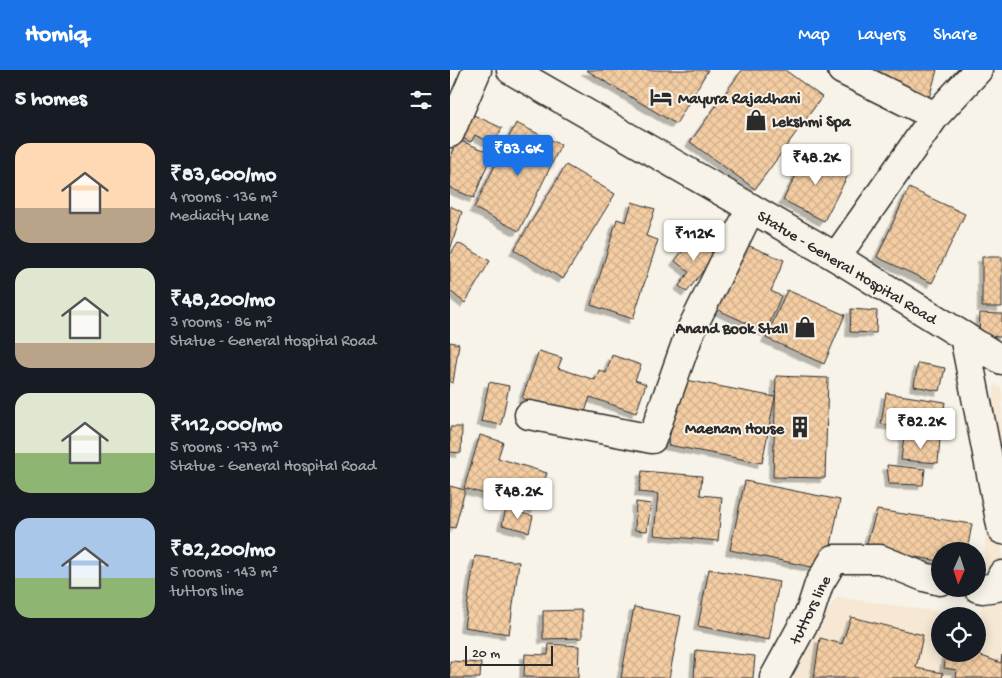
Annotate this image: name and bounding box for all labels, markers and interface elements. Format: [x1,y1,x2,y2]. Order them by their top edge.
text: Homiq [25,21,88,50]
text: Map [798,25,830,46]
text: Layers [858,25,905,46]
text: Share [933,25,977,46]
hotel icon: Mayura Rajadhani [648,84,674,110]
icon: filters [407,86,435,114]
text: 5 homes [15,88,87,113]
place label: Mayura Rajadhani [678,91,801,110]
shop icon: Lekshmi Spa [743,107,769,133]
place label: Lekshmi Spa [772,114,852,133]
pin: ₹83.6K [477,134,559,177]
text: ₹83.6K [494,141,542,160]
pin: ₹48.2K [775,144,857,186]
text: ₹48.2K [792,150,840,169]
icon: home [55,163,115,223]
text: ₹83,600/mo [170,164,276,189]
text: 4 rooms · 136 m² [170,189,278,208]
text: Mediacity Lane [170,208,269,227]
street label: Statue - General Hospital Road [753,208,941,331]
pin: ₹112K [659,220,729,262]
text: ₹112K [675,226,713,245]
icon: home [55,288,115,348]
text: ₹48,200/mo [170,289,275,314]
text: 3 rooms · 86 m² [170,314,273,333]
shop icon: Anand Book Stall [792,314,818,340]
place label: Anand Book Stall [675,321,788,340]
text: Statue - General Hospital Road [170,333,376,352]
pin: ₹82.2K [880,408,962,450]
icon: home [55,413,115,473]
text: ₹112,000/mo [170,414,283,439]
building icon: Maenam House [787,414,813,440]
text: ₹82.2K [897,414,945,433]
place label: Maenam House [685,421,785,440]
text: 5 rooms · 173 m² [170,439,279,458]
text: Statue - General Hospital Road [170,458,376,477]
pin: ₹48.2K [477,478,559,520]
text: ₹48.2K [494,484,542,503]
icon: home [55,538,115,598]
text: ₹82,200/mo [170,539,275,564]
north arrow [931,542,986,598]
map controls [931,542,986,662]
text: 5 rooms · 143 m² [170,564,278,583]
street label: tuttors line [787,573,837,649]
text: tuttors line [170,583,244,602]
button: locate [931,607,986,662]
scale bar [465,643,552,666]
text: 20 m [472,646,500,663]

